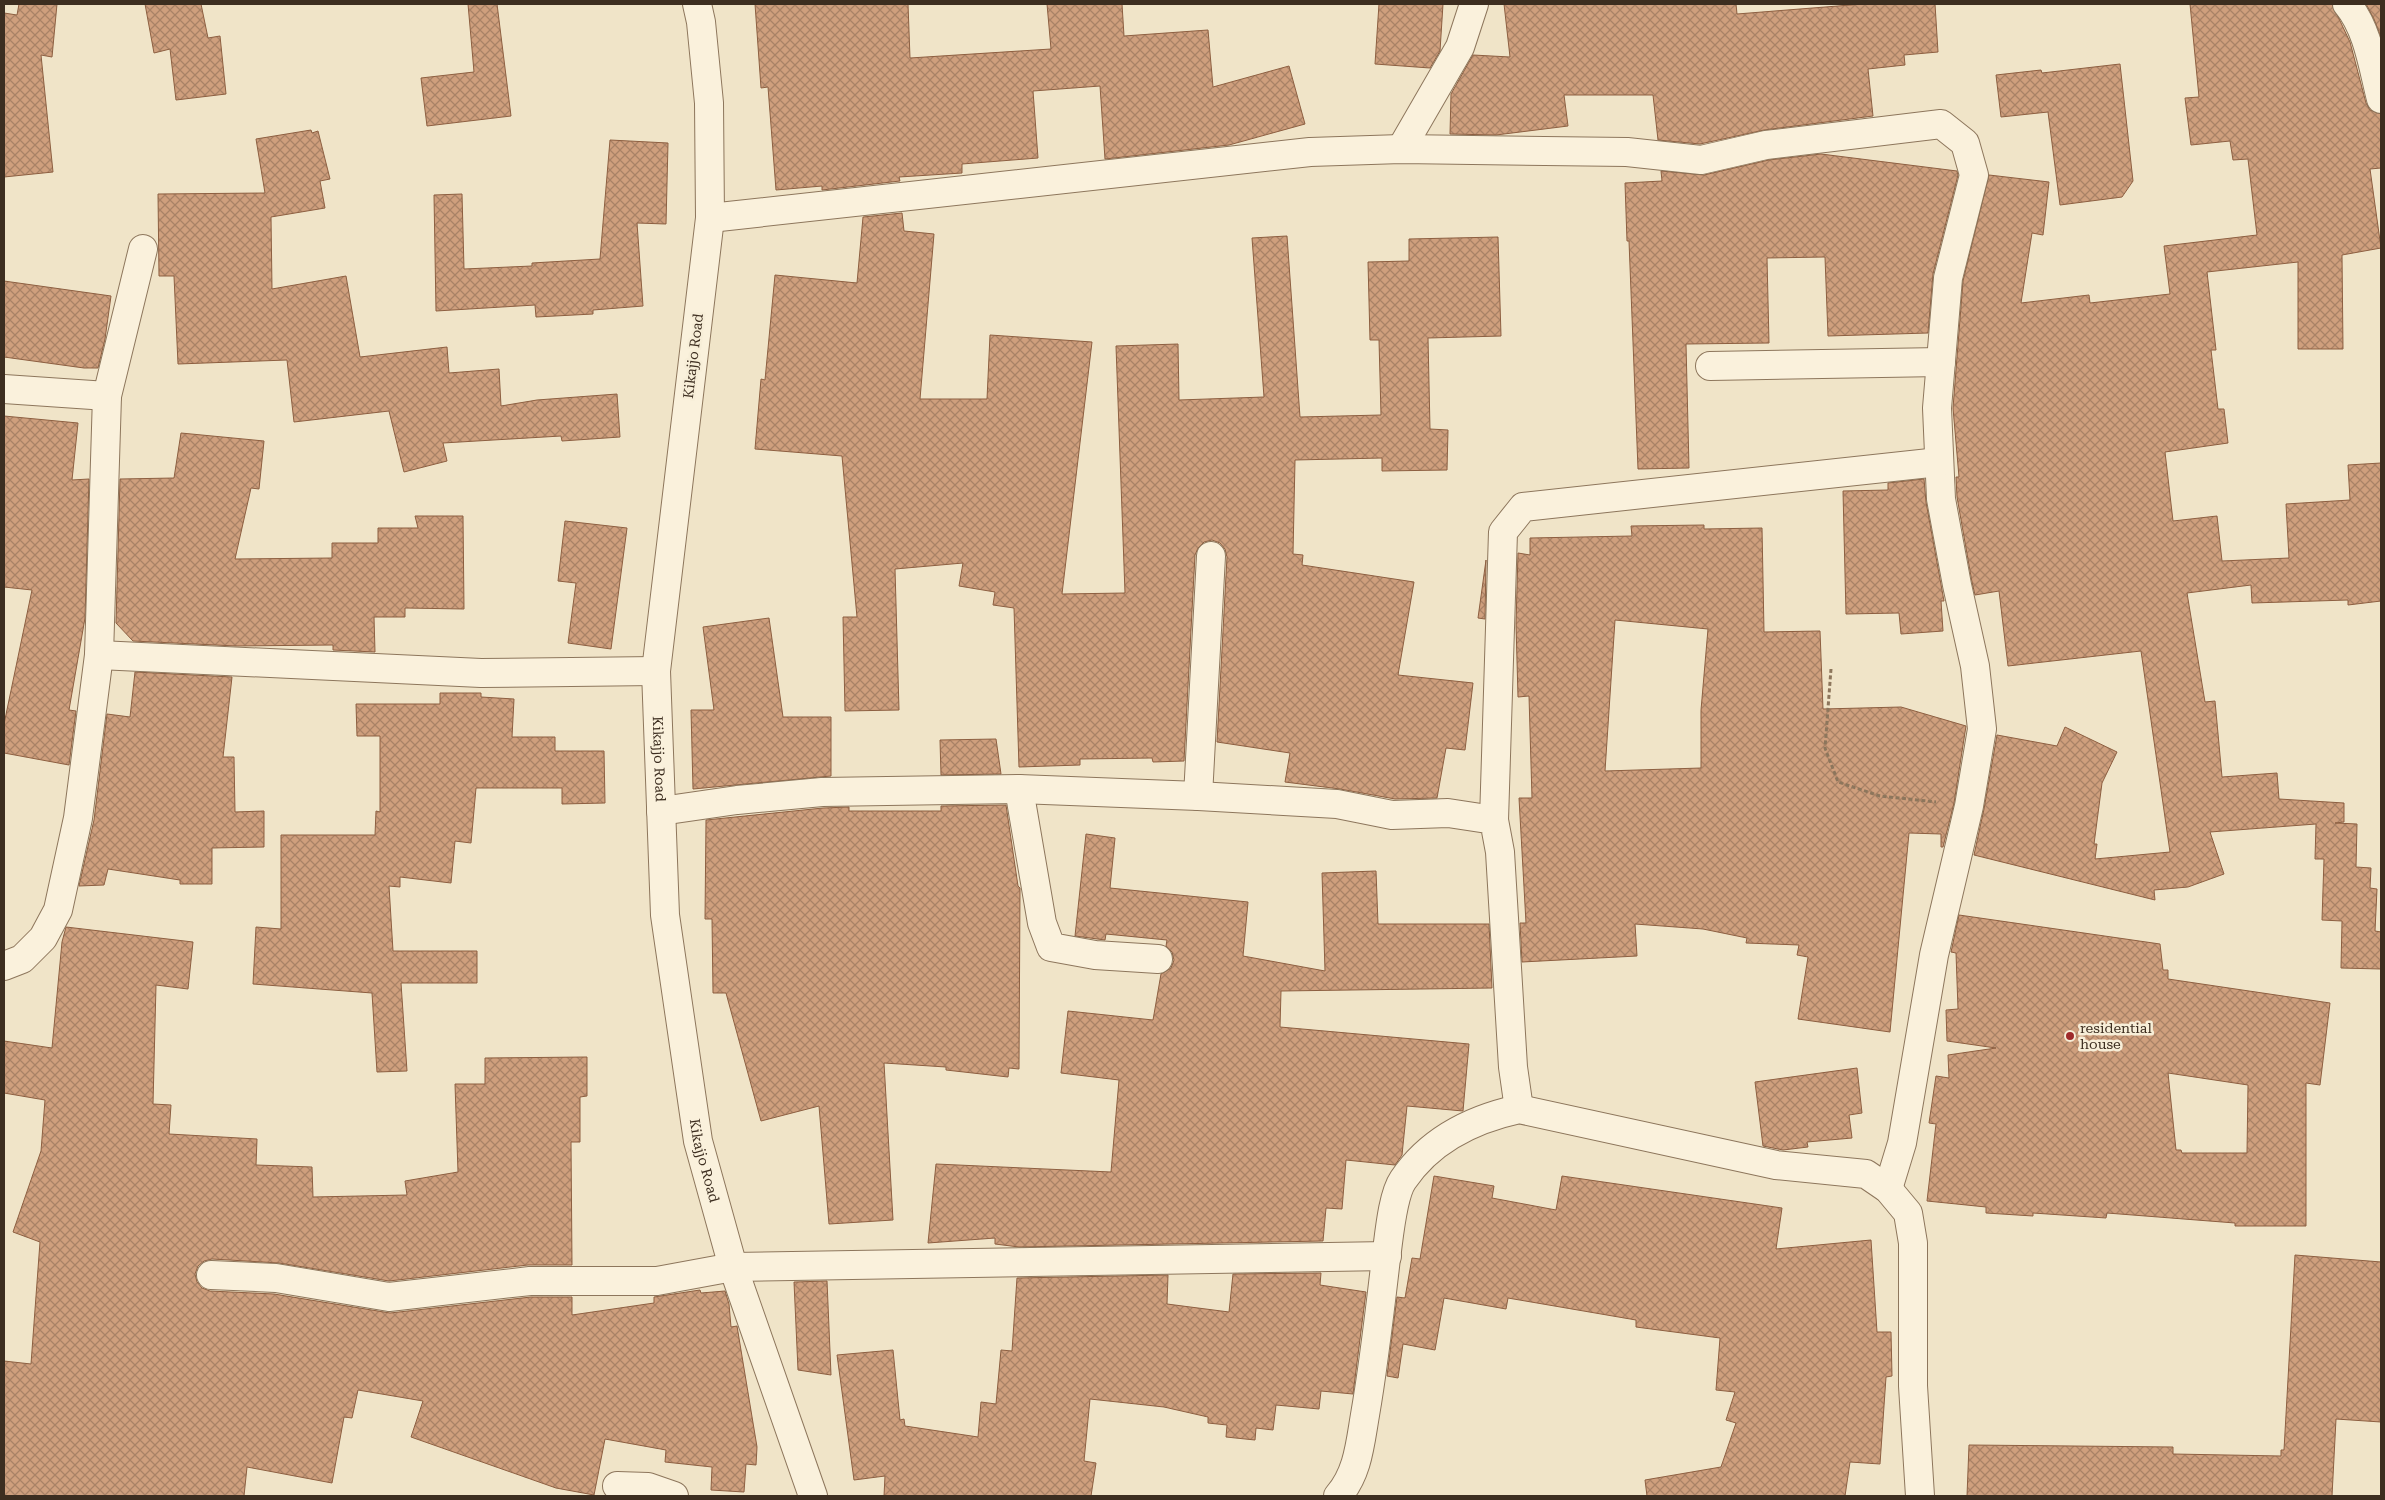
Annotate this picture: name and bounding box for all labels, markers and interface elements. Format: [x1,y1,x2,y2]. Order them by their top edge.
street label: Kikajjo Road [680,312,706,399]
street label: Kikajjo Road [650,716,669,802]
place label: residential house [2080,1020,2152,1052]
marker: residential house [2064,1030,2076,1042]
street label: Kikajjo Road [687,1118,723,1204]

